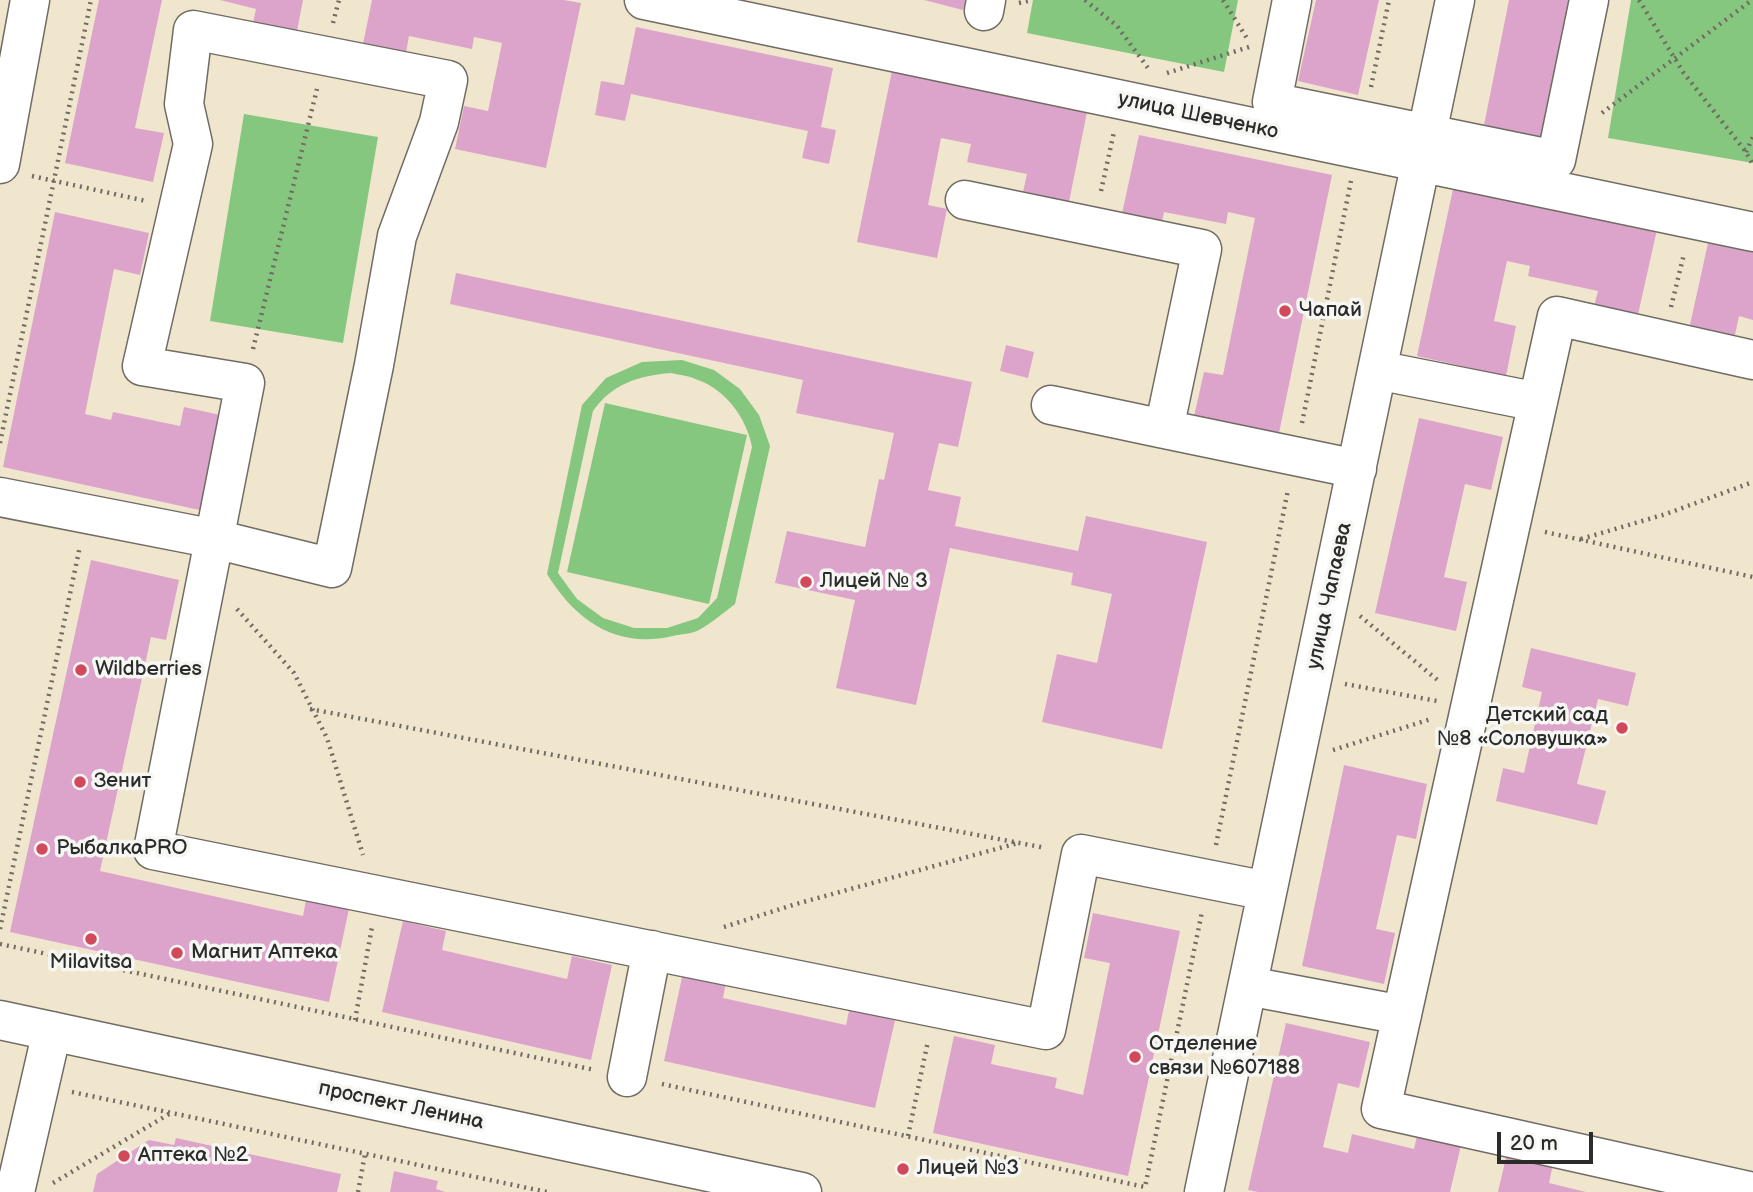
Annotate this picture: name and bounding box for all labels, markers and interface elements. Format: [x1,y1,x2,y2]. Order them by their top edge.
street label: улица Шевченко [1116,87,1280,145]
place label: Чапай [1299,298,1362,324]
marker: Чапай [1277,303,1293,319]
street label: улица Чапаева [1302,520,1358,672]
place label: Лицей № 3 [820,569,928,595]
marker: Лицей № 3 [798,574,814,590]
place label: Wildberries [95,657,202,683]
marker: Wildberries [73,662,89,678]
place label: Детский сад №8 «Соловушка» [1437,703,1608,753]
marker: Детский сад №8 «Соловушка» [1614,720,1630,736]
place label: Зенит [94,769,151,795]
marker: Зенит [72,774,88,790]
place label: РыбалкаPRO [56,836,188,862]
marker: РыбалкаPRO [34,841,50,857]
marker: Milavitsa [83,931,99,947]
place label: Магнит Аптека [191,940,338,966]
marker: Магнит Аптека [169,945,185,961]
place label: Milavitsa [50,950,132,976]
place label: Отделение связи №607188 [1149,1032,1300,1082]
marker: Отделение связи №607188 [1127,1049,1143,1065]
street label: проспект Ленина [316,1076,486,1136]
scale bar [1501,1118,1597,1162]
text: 20 m [1510,1131,1558,1156]
place label: Аптека №2 [138,1143,248,1169]
marker: Аптека №2 [116,1148,132,1164]
place label: Лицей №3 [917,1156,1019,1182]
marker: Лицей №3 [895,1161,911,1177]

